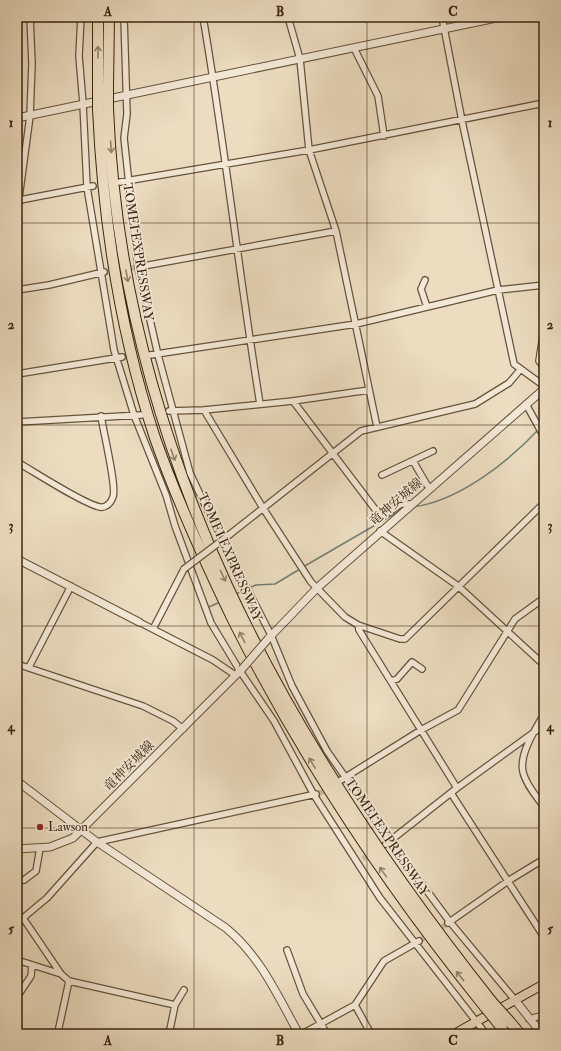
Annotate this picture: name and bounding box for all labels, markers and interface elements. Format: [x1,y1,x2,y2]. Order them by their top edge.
text: A [103,4,113,20]
text: B [276,4,284,20]
text: C [448,4,458,20]
one-way arrow [94,46,102,59]
text: 1 [9,115,14,131]
text: 1 [548,115,553,131]
one-way arrow [107,140,114,153]
street label: TOMEI EXPRESSWAY [119,182,157,323]
one-way arrow [123,269,131,282]
text: 2 [8,317,15,333]
text: 2 [547,317,554,333]
one-way arrow [170,449,178,461]
street label: 竜神安城線 [366,475,426,529]
street label: TOMEI EXPRESSWAY [194,490,266,625]
text: 3 [9,518,14,534]
text: 3 [548,518,553,534]
one-way arrow [219,569,227,581]
one-way arrow [238,631,245,643]
text: 4 [6,719,15,735]
text: 4 [545,719,554,735]
street label: 竜神安城線 [100,737,158,795]
one-way arrow [308,757,316,769]
street label: TOMEI EXPRESSWAY [341,775,433,900]
place label: Lawson [48,819,88,835]
marker: Lawson [35,822,45,832]
one-way arrow [379,866,387,877]
text: 5 [8,921,14,937]
text: 5 [547,921,553,937]
one-way arrow [456,971,465,982]
text: A [103,1033,113,1049]
text: B [276,1033,284,1049]
text: C [448,1033,458,1049]

